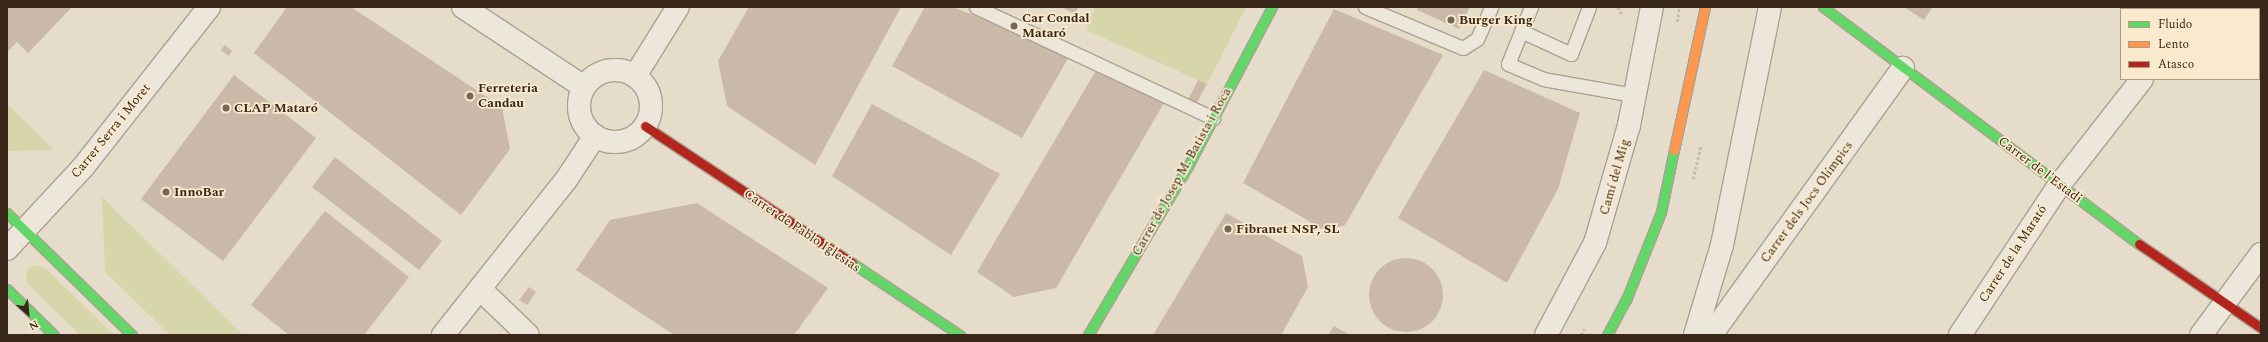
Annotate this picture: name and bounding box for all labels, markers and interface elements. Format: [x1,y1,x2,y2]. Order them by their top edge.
legend [2120,8,2260,80]
place label: Car Condal Mataró [1022,11,1090,42]
place label: Burger King [1459,12,1533,28]
marker: Burger King [1446,15,1456,25]
text: Fluido [2158,15,2192,34]
marker: Car Condal Mataró [1009,21,1019,31]
text: Lento [2158,35,2189,54]
text: Atasco [2158,55,2194,74]
street label: Carrer Serra i Moret [68,81,154,181]
place label: Ferreteria Candau [478,81,538,112]
street label: Carrer de Josep M. Batista i Roca [1129,85,1235,259]
marker: Ferreteria Candau [465,91,475,101]
place label: CLAP Mataró [234,100,318,116]
marker: CLAP Mataró [221,103,231,113]
street label: Carrer de l'Estadi [1995,133,2085,207]
street label: Camí del Mig [1597,137,1633,217]
street label: Carrer dels Jocs Olímpics [1758,138,1856,266]
place label: InnoBar [174,184,224,200]
street label: Carrer de Pablo Iglesias [741,186,863,276]
marker: InnoBar [161,187,171,197]
street label: Carrer de la Marató [1976,202,2050,306]
place label: Fibranet NSP, SL [1236,221,1340,237]
marker: Fibranet NSP, SL [1223,224,1233,234]
north arrow [8,294,48,334]
text: N [26,316,42,335]

